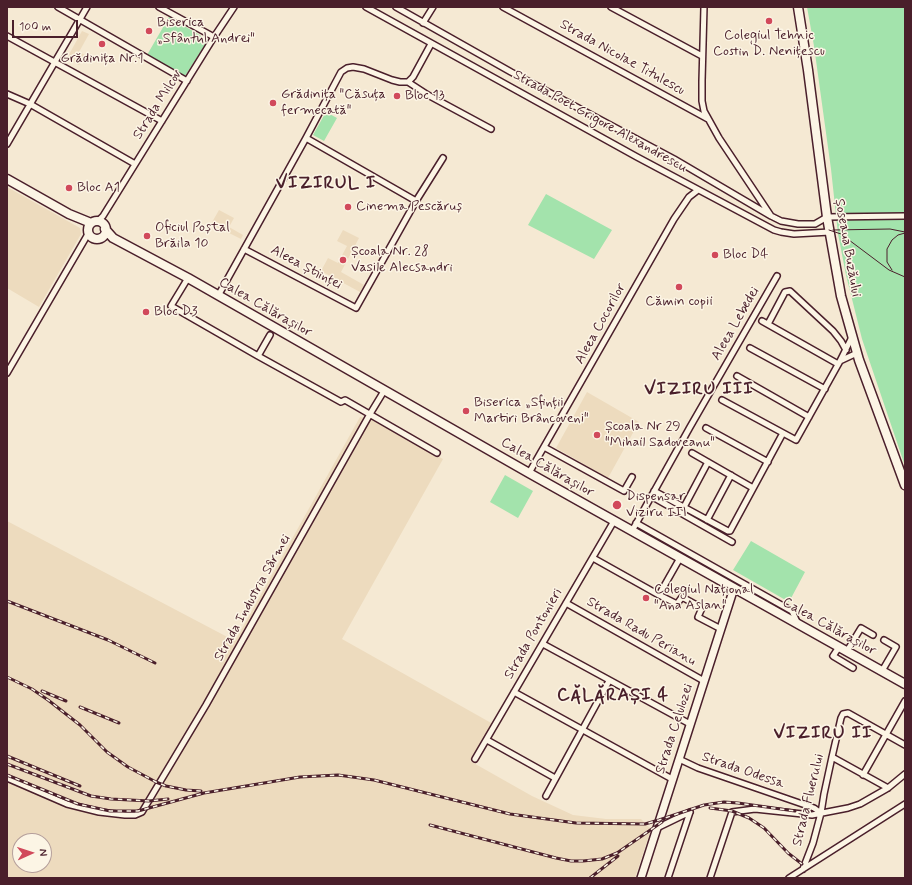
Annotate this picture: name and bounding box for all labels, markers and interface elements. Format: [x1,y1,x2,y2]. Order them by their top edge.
scale bar [14,12,80,38]
place label: Biserica „Sfântul Andrei" [157,15,255,48]
marker: Colegiul Tehnic Costin D. Nenițescu [764,16,774,26]
street label: Strada Nicolae Titulescu [557,17,687,99]
text: 100 m [19,19,51,35]
marker: Biserica „Sfântul Andrei" [144,26,154,36]
place label: Colegiul Tehnic Costin D. Nenițescu [713,28,825,60]
marker: Grădinița Nr.1 [97,39,107,49]
place label: Grădinița Nr.1 [61,51,143,67]
street label: Strada Milcov [130,67,186,143]
street label: Strada Poet Grigore Alexandrescu [510,67,690,177]
place label: Grădinița "Căsuța fermecată" [281,87,386,120]
place label: Bloc 13 [405,88,445,104]
marker: Bloc 13 [392,91,402,101]
marker: Grădinița "Căsuța fermecată" [268,98,278,108]
district label: VIZIRUL I [276,173,376,195]
place label: Bloc A1 [77,180,120,196]
marker: Bloc A1 [64,183,74,193]
street label: Șoseaua Buzăului [830,198,864,298]
place label: Cinema Pescăruș [356,199,462,215]
marker: Cinema Pescăruș [343,202,353,212]
place label: Oficiul Poștal Brăila 10 [155,220,230,252]
marker: Oficiul Poștal Brăila 10 [142,231,152,241]
street label: Aleea Științei [267,242,345,294]
place label: Școala Nr. 28 Vasile Alecsandri [351,244,453,276]
place label: Bloc D4 [723,247,768,263]
marker: Bloc D4 [710,250,720,260]
marker: Școala Nr. 28 Vasile Alecsandri [338,255,348,265]
street label: Calea Călărașilor [215,275,315,341]
street label: Aleea Cocorilor [572,281,630,367]
marker: Cămin copii [674,282,684,292]
street label: Aleea Lebedei [708,284,764,364]
place label: Cămin copii [645,294,713,310]
place label: Bloc D3 [154,304,198,320]
marker: Bloc D3 [141,307,151,317]
district label: VIZIRU III [646,379,752,401]
place label: Biserica „Sfinții Martiri Brâncoveni" [474,395,589,428]
marker: Biserica „Sfinții Martiri Brâncoveni" [461,406,471,416]
place label: Școala Nr 29 "Mihail Sadoveanu" [605,419,715,452]
marker: Școala Nr 29 "Mihail Sadoveanu" [592,430,602,440]
street label: Calea Călărașilor [497,435,597,501]
place label: Dispensar Viziru III [626,489,687,522]
marker: Dispensar Viziru III [611,499,623,511]
street label: Strada Industria Sârmei [211,532,295,664]
place label: Colegiul Național "Ana Aslan" [654,582,753,614]
street label: Strada Pontonieri [501,586,567,682]
marker: Colegiul Național "Ana Aslan" [641,593,651,603]
street label: Strada Radu Perianu [583,594,699,670]
street label: Calea Călărașilor [779,594,879,660]
street label: Strada Celulozei [653,682,697,776]
district label: CĂLĂRAȘI 4 [557,685,669,707]
district label: VIZIRU II [773,723,873,745]
street label: Strada Odessa [700,749,786,793]
street label: Strada Fluerului [789,752,829,848]
north arrow [12,833,52,873]
text: N [36,848,50,856]

